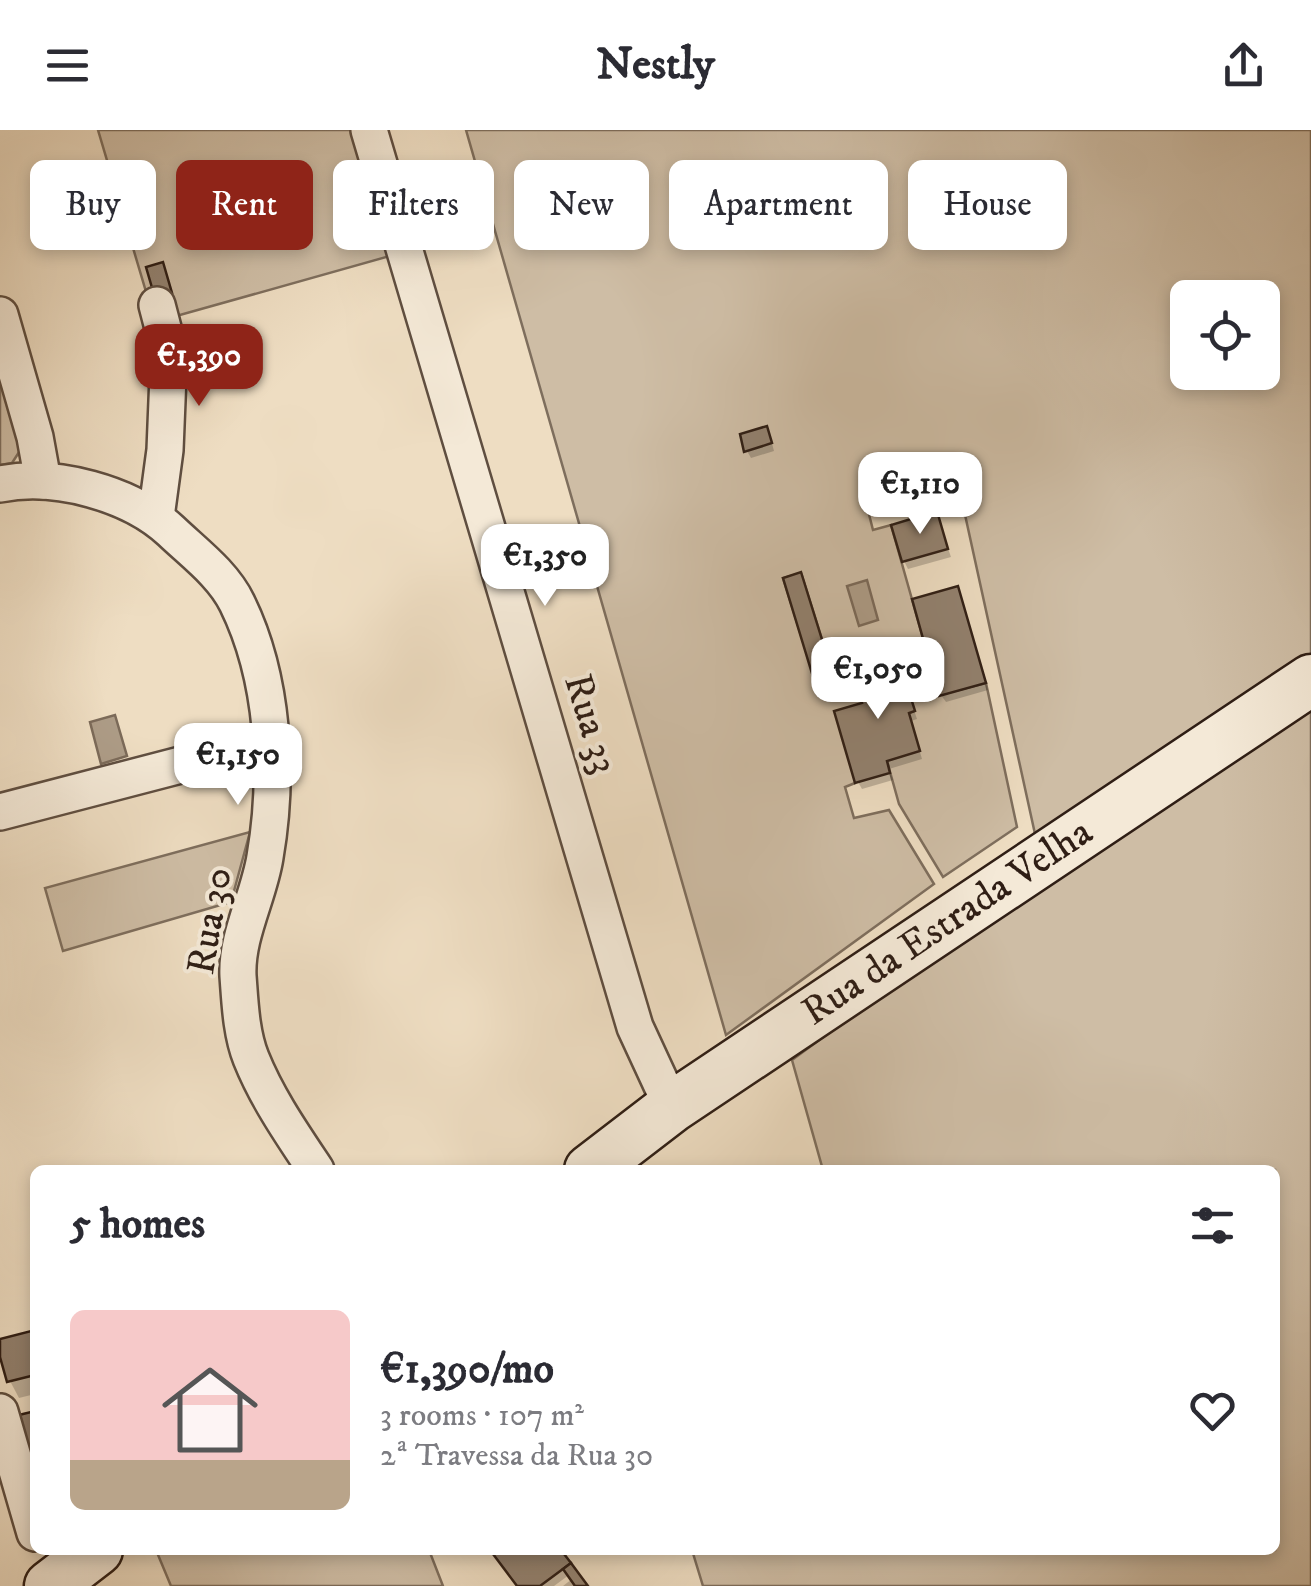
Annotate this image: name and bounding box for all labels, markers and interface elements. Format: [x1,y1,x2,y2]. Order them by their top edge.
text: Nestly [596,37,715,93]
icon: menu [40,38,95,93]
icon: share [1216,38,1271,93]
chip: Buy [30,160,156,250]
chip: Rent [176,160,313,250]
chip: Filters [333,160,494,250]
chip: New [514,160,649,250]
chip: Apartment [669,160,888,250]
chip: House [908,160,1067,250]
map controls [1170,280,1280,390]
button: locate [1170,280,1280,390]
pin: €1,390 [118,324,280,409]
text: €1,390 [157,336,241,376]
pin: €1,110 [839,452,1001,537]
text: €1,110 [880,464,960,504]
pin: €1,350 [464,524,626,609]
text: €1,350 [503,536,587,576]
pin: €1,050 [797,637,959,722]
text: €1,050 [833,649,923,689]
street label: Rua 33 [551,668,629,780]
pin: €1,150 [157,723,319,808]
text: €1,150 [196,735,280,775]
street label: Rua da Estrada Velha [793,808,1102,1038]
street label: Rua 30 [177,864,245,978]
icon: filters [1185,1198,1240,1253]
text: 5 homes [70,1199,205,1251]
text: €1,390/mo [380,1344,554,1396]
icon: home [150,1350,270,1470]
icon: heart [1185,1383,1240,1438]
text: 3 rooms · 107 m² [380,1396,584,1436]
text: 2ª Travessa da Rua 30 [380,1436,653,1476]

